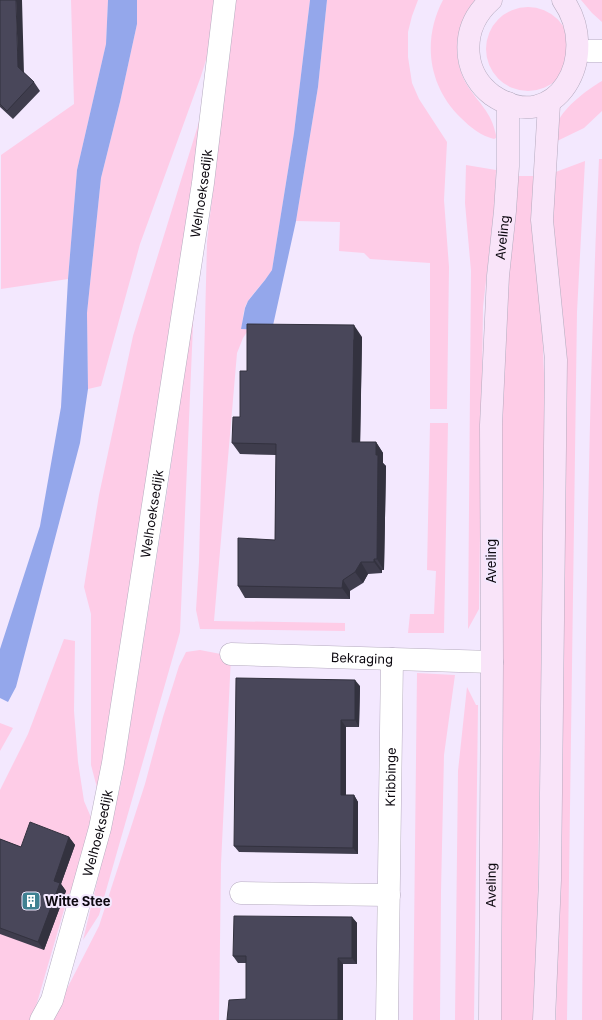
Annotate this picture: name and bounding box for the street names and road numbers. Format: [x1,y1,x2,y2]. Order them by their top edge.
street label: Welhoeksedijk [187,148,215,239]
street label: Aveling [492,214,513,260]
street label: Welhoeksedijk [137,468,166,559]
street label: Aveling [483,539,499,583]
street label: Bekraging [331,649,393,667]
street label: Kribbinge [382,747,399,807]
street label: Welhoeksedijk [79,788,116,878]
street label: Aveling [483,863,499,907]

